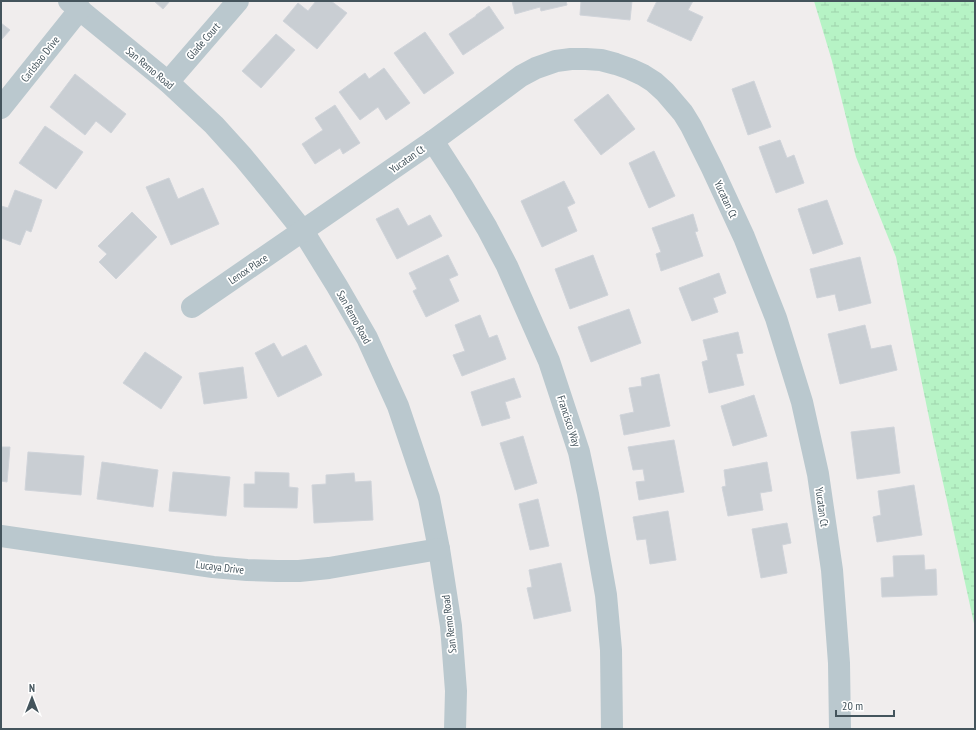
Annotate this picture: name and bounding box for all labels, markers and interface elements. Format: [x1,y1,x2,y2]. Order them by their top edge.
street label: Glade Court [183,20,223,62]
street label: Carlsbao Drive [18,33,63,85]
street label: San Remo Road [123,44,177,92]
street label: Yucatan Ct [387,142,427,176]
street label: Yucatan Ct [711,178,741,220]
street label: Lenox Place [226,250,271,287]
street label: San Remo Road [334,288,374,346]
street label: Francisco Way [554,394,584,449]
street label: Yucatan Ct [812,486,832,528]
street label: Lucaya Drive [195,557,245,577]
street label: San Remo Road [438,594,460,654]
north arrow [12,678,52,718]
text: N [29,681,35,695]
scale bar [836,692,894,718]
text: 20 m [842,698,863,713]

